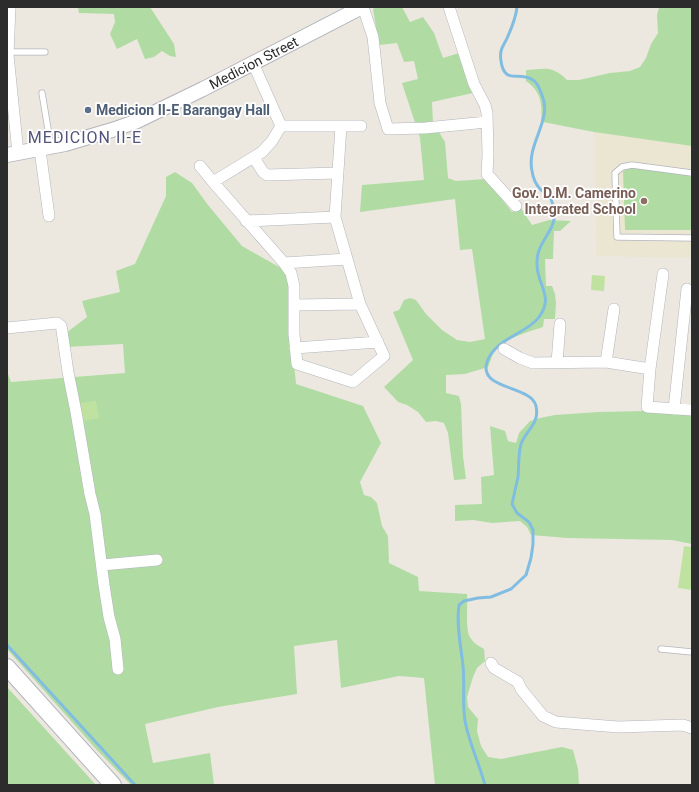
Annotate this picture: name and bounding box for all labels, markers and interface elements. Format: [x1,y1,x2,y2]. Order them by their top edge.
street label: Medicion Street [206,33,301,92]
place label: Medicion II-E Barangay Hall [96,102,270,118]
marker: Medicion II-E Barangay Hall [83,105,93,115]
district label: MEDICION II-E [28,128,142,147]
place label: Gov. D.M. Camerino Integrated School [512,185,636,217]
marker: Gov. D.M. Camerino Integrated School [639,196,649,206]

